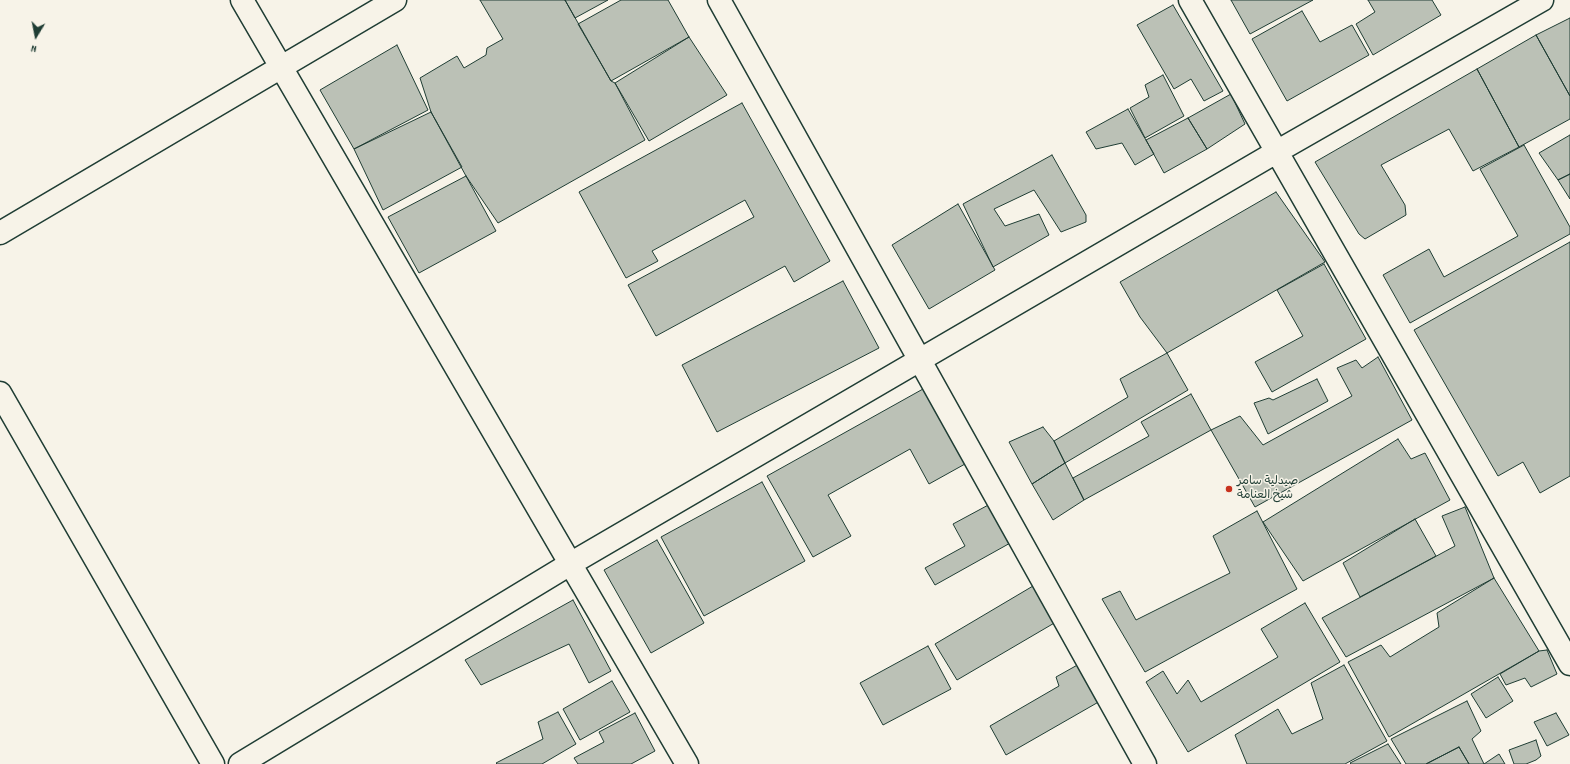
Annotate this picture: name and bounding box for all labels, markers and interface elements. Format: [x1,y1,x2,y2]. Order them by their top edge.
north arrow [16,16,56,56]
text: N [30,39,38,56]
place label: صيدلية سامر شيخ العنامة [1237,475,1298,503]
marker: صيدلية سامر شيخ العنامة [1224,484,1234,494]

